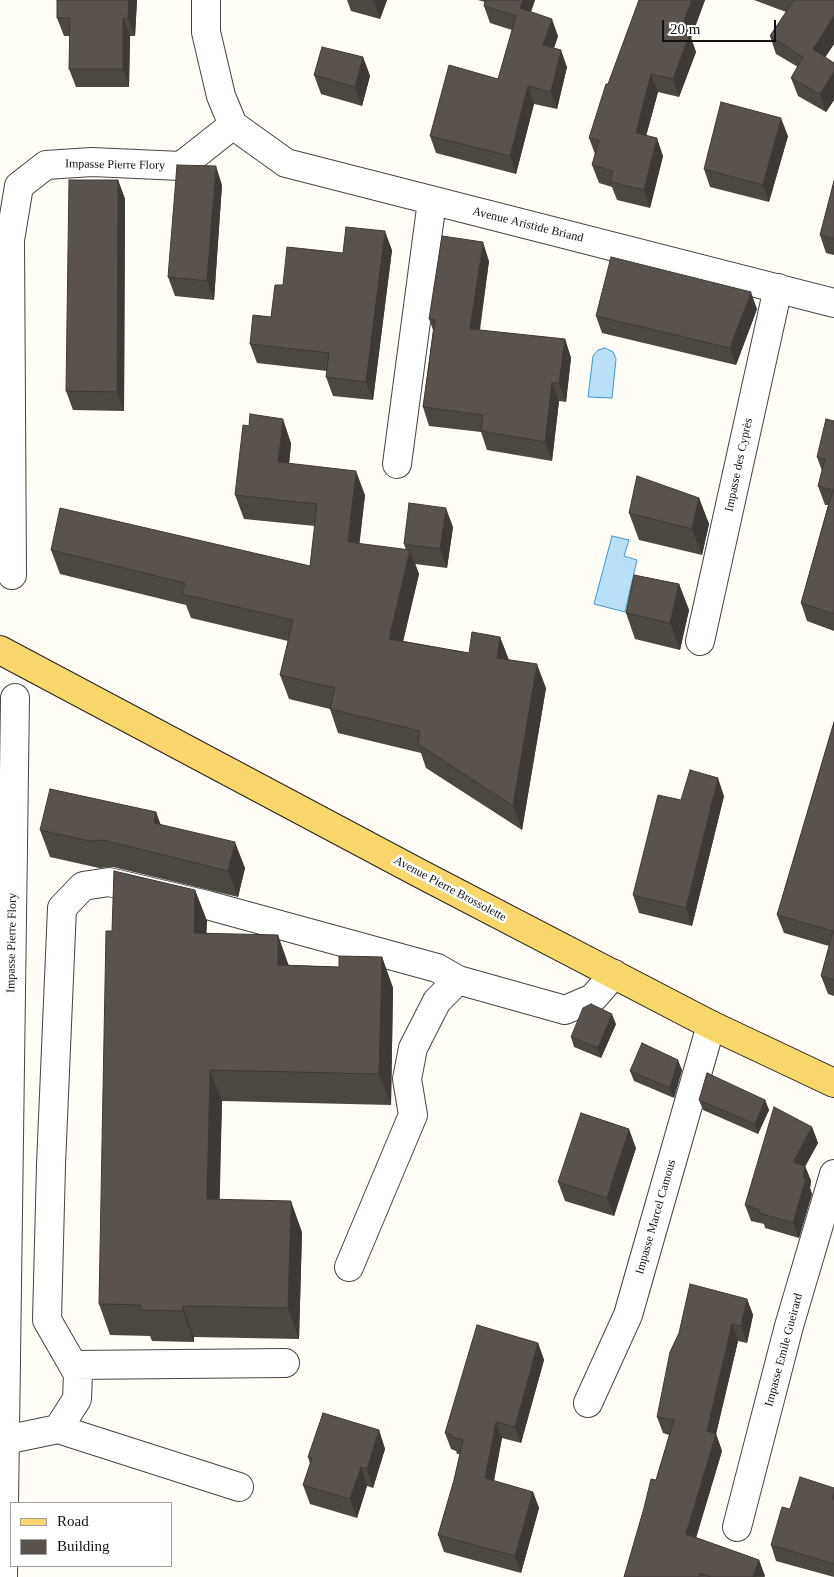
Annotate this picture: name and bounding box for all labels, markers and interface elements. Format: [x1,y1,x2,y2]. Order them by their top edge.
scale bar [664,10,778,42]
text: 20 m [670,21,700,37]
street label: Impasse Pierre Flory [65,157,165,173]
street label: Avenue Aristide Briand [471,204,585,246]
street label: Impasse des Cyprès [722,417,756,513]
street label: Avenue Pierre Brossolette [391,853,509,925]
street label: Impasse Pierre Flory [4,893,20,993]
street label: Impasse Marcel Camous [633,1158,679,1276]
street label: Impasse Emile Gueirard [762,1292,806,1408]
legend [10,1502,172,1567]
text: Road [57,1513,89,1529]
text: Building [57,1538,110,1554]

